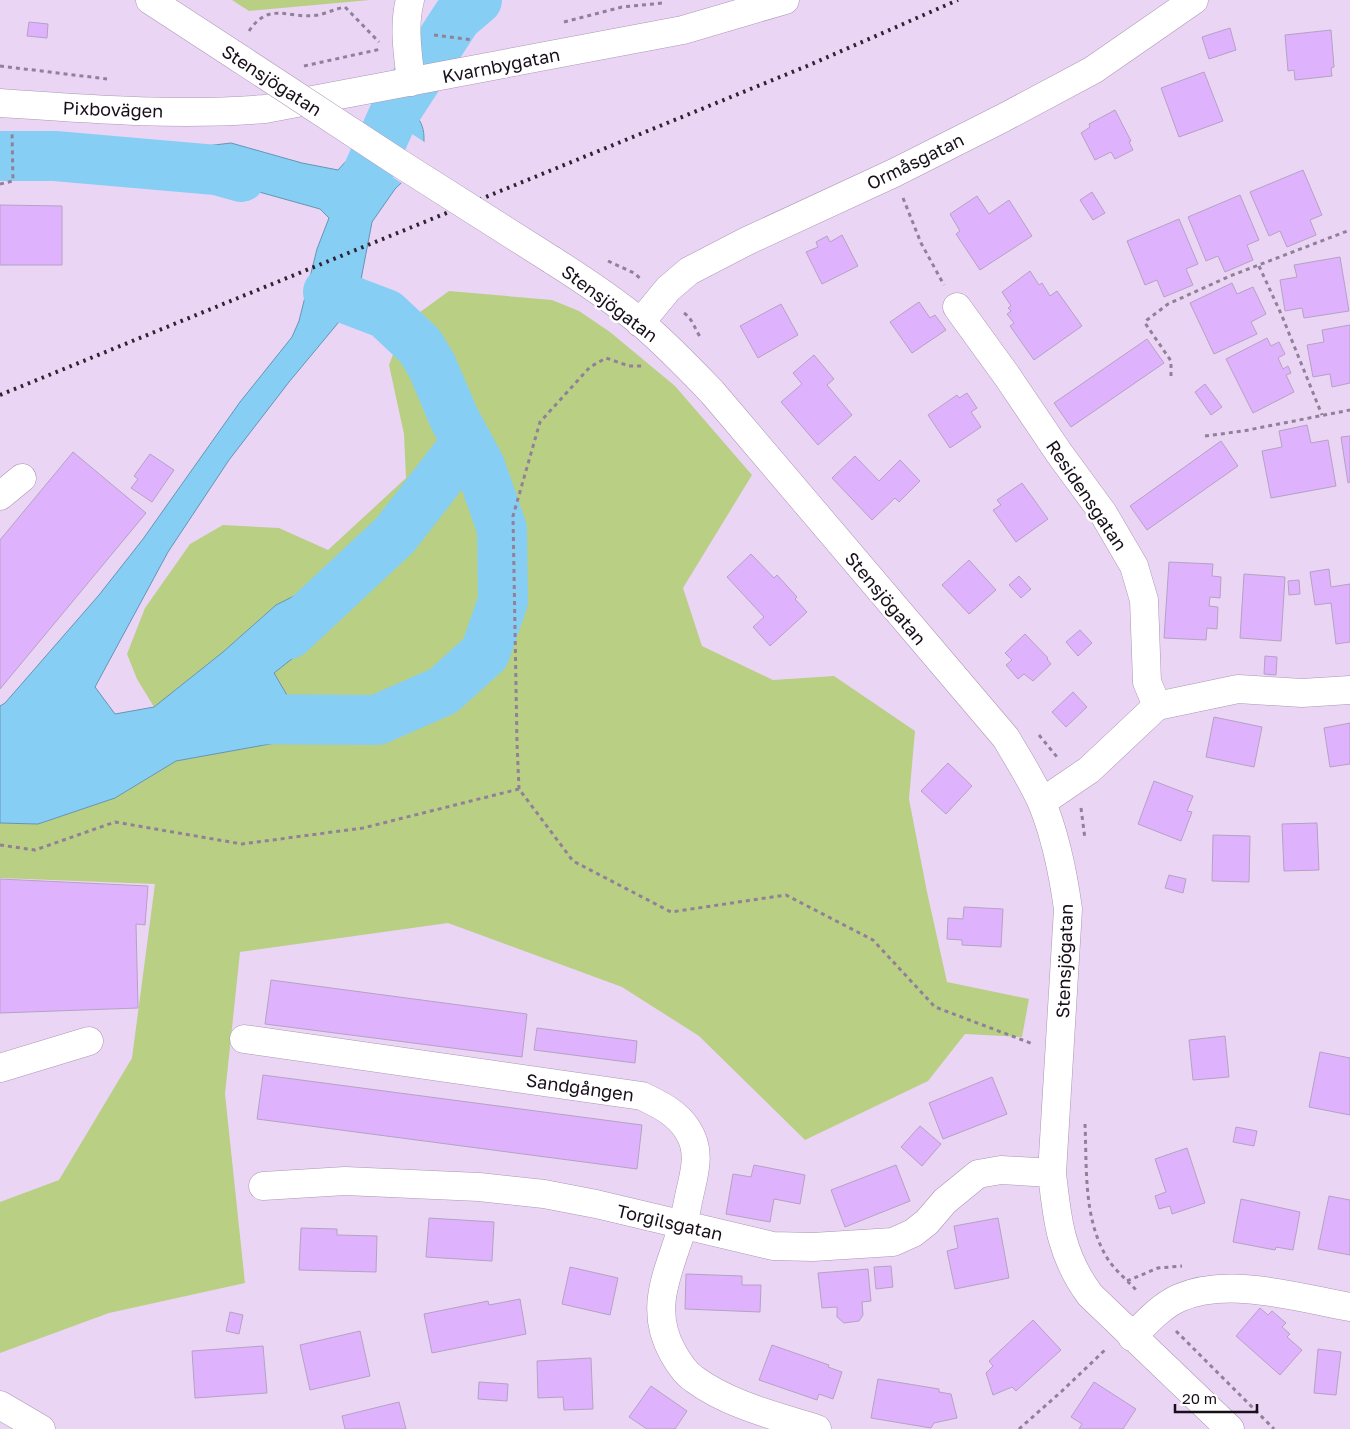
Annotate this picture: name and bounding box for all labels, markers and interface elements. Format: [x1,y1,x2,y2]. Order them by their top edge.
street label: Stensjögatan [218,40,326,120]
street label: Kvarnbygatan [440,43,562,87]
street label: Pixbovägen [62,96,164,122]
street label: Ormåsgatan [863,128,967,194]
street label: Stensjögatan [558,260,662,346]
street label: Residensgatan [1042,436,1132,554]
street label: Stensjögatan [841,547,931,649]
street label: Stensjögatan [1051,903,1077,1019]
street label: Sandgången [525,1069,635,1105]
street label: Torgilsgatan [615,1199,725,1245]
scale bar [1175,1382,1258,1414]
text: 20 m [1182,1389,1217,1407]

